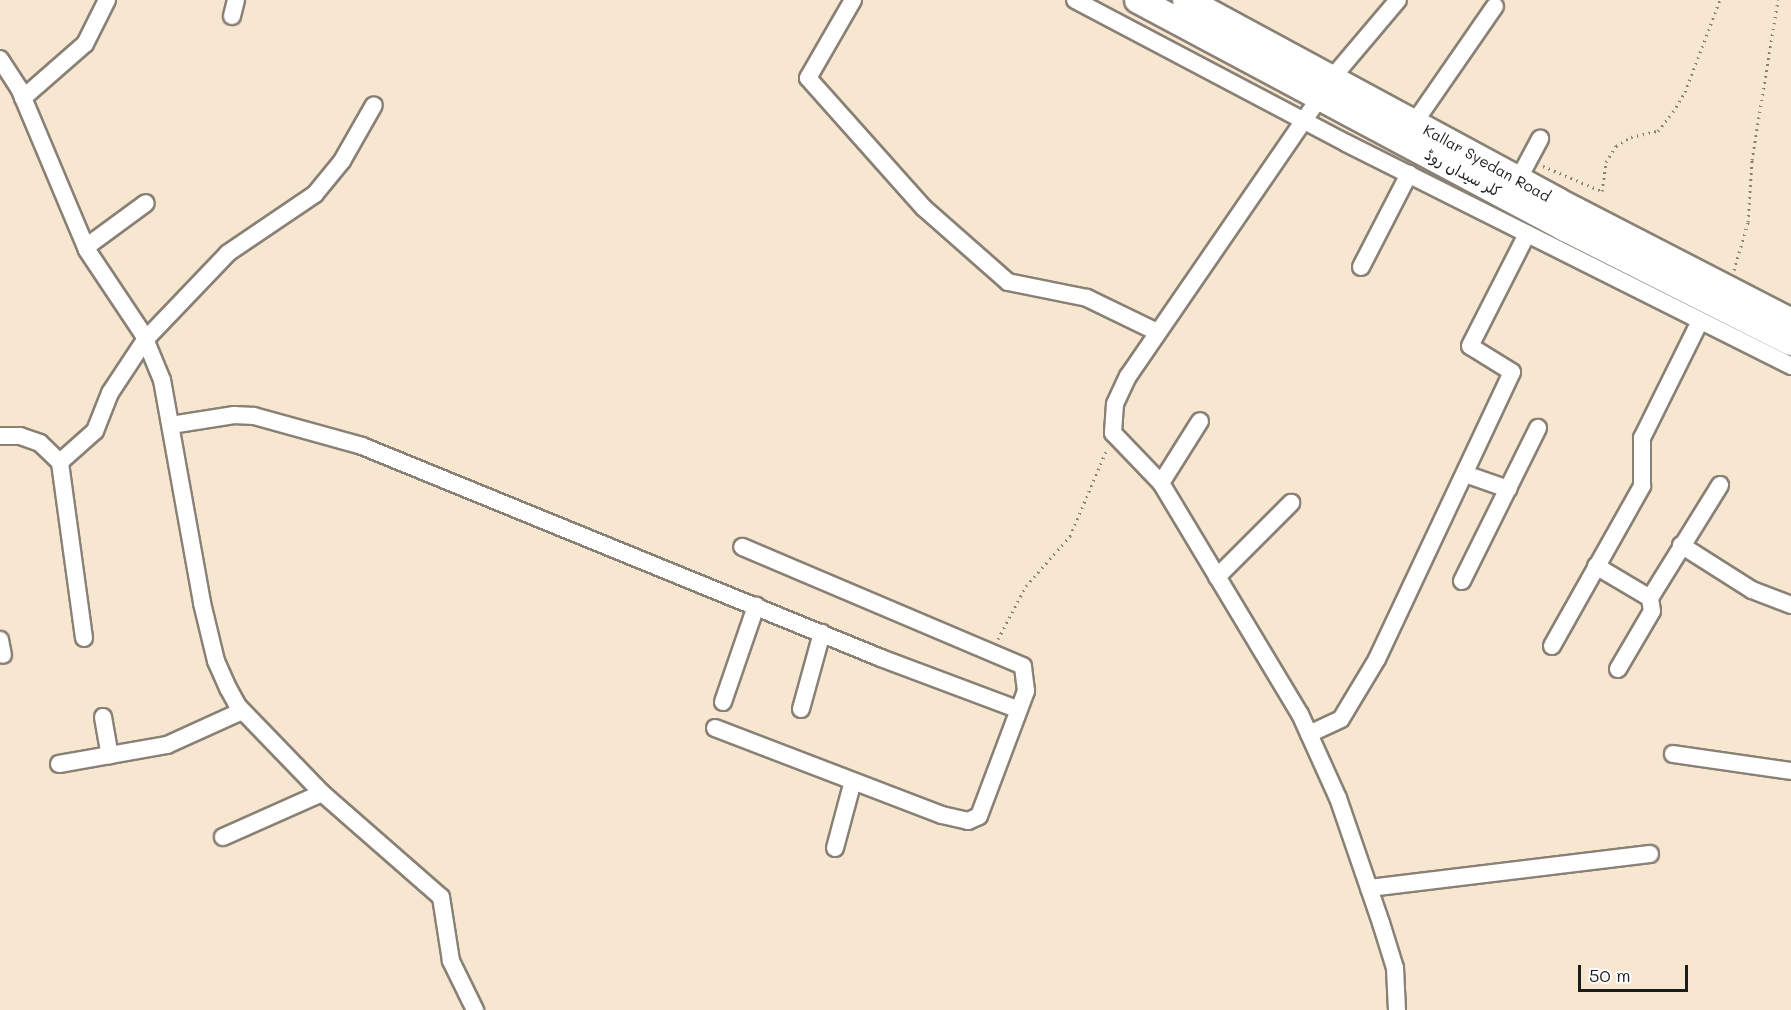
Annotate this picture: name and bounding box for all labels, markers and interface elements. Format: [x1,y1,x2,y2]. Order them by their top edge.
street label: Kallar Syedan Road [1420,121,1554,205]
street label: کلر سیداں روڈ [1422,145,1504,201]
scale bar [1581,953,1690,991]
text: 50 m [1589,963,1631,987]

